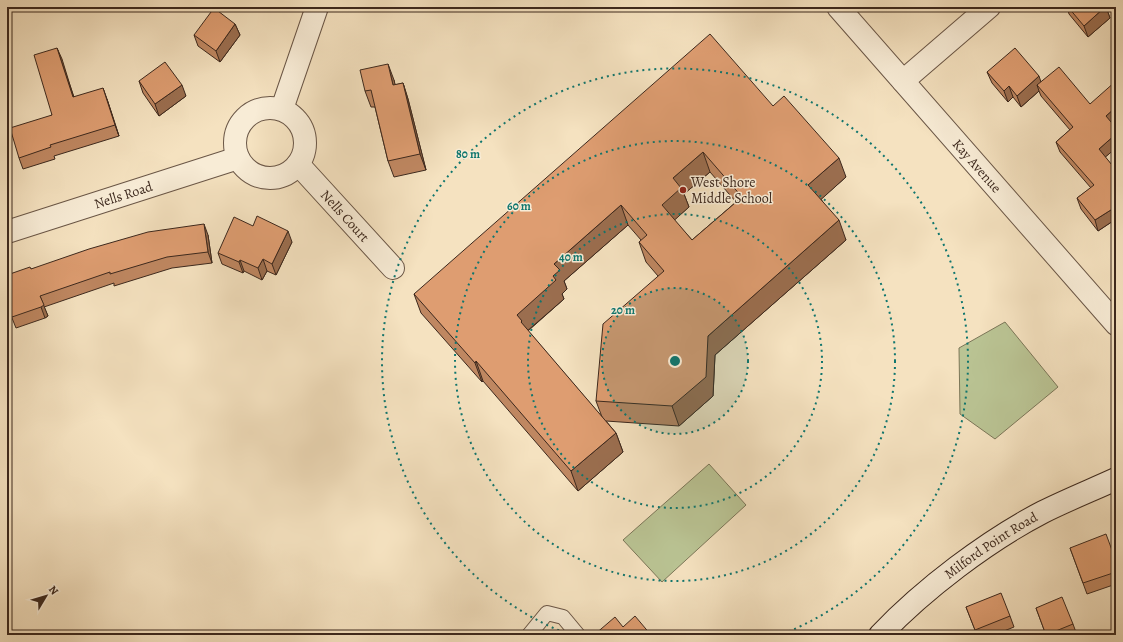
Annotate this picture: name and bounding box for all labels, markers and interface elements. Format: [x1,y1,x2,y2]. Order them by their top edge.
street label: Kay Avenue [948,135,1006,197]
text: 80 m [456,146,480,162]
place label: West Shore Middle School [690,173,773,208]
street label: Nells Road [92,177,156,214]
marker: West Shore Middle School [678,185,688,195]
street label: Nells Court [316,186,374,246]
text: 60 m [507,198,531,214]
text: 40 m [559,249,583,265]
text: 20 m [611,302,635,318]
centre of rings [668,354,682,368]
street label: Milford Point Road [940,507,1041,584]
north arrow [26,576,66,616]
text: N [45,582,62,598]

